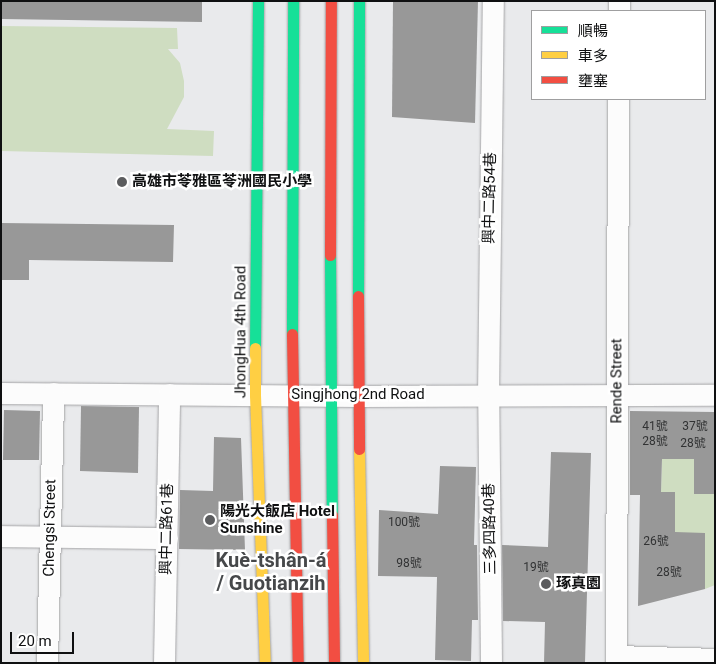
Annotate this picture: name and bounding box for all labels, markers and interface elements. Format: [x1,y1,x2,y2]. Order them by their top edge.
legend [531,10,706,100]
text: 順暢 [578,22,608,40]
text: 車多 [578,47,608,65]
text: 壅塞 [578,72,608,90]
street label: 興中二路54巷 [480,152,500,244]
place label: 高雄市苓雅區苓洲國民小學 [132,173,312,191]
marker: 高雄市苓雅區苓洲國民小學 [116,176,128,188]
street label: JhongHua 4th Road [232,266,250,398]
street label: Rende Street [608,338,626,424]
street label: Singjhong 2nd Road [291,386,425,404]
house number: 41號 [642,420,668,434]
house number: 37號 [682,420,708,434]
house number: 28號 [642,435,668,449]
house number: 28號 [680,437,706,451]
street label: Chengsi Street [40,479,60,577]
street label: 興中二路61巷 [157,483,177,575]
street label: 三多四路40巷 [480,483,500,575]
place label: 陽光大飯店 Hotel Sunshine [220,502,335,537]
marker: 陽光大飯店 Hotel Sunshine [204,514,216,526]
house number: 100號 [388,516,420,530]
house number: 26號 [643,535,669,549]
district label: Kuè-tshân-á / Guotianzih [215,549,327,596]
house number: 98號 [396,557,422,571]
house number: 19號 [523,561,549,575]
house number: 28號 [656,566,682,580]
place label: 琢真園 [556,575,601,593]
marker: 琢真園 [540,578,552,590]
scale bar [12,622,76,654]
text: 20 m [18,632,52,650]

